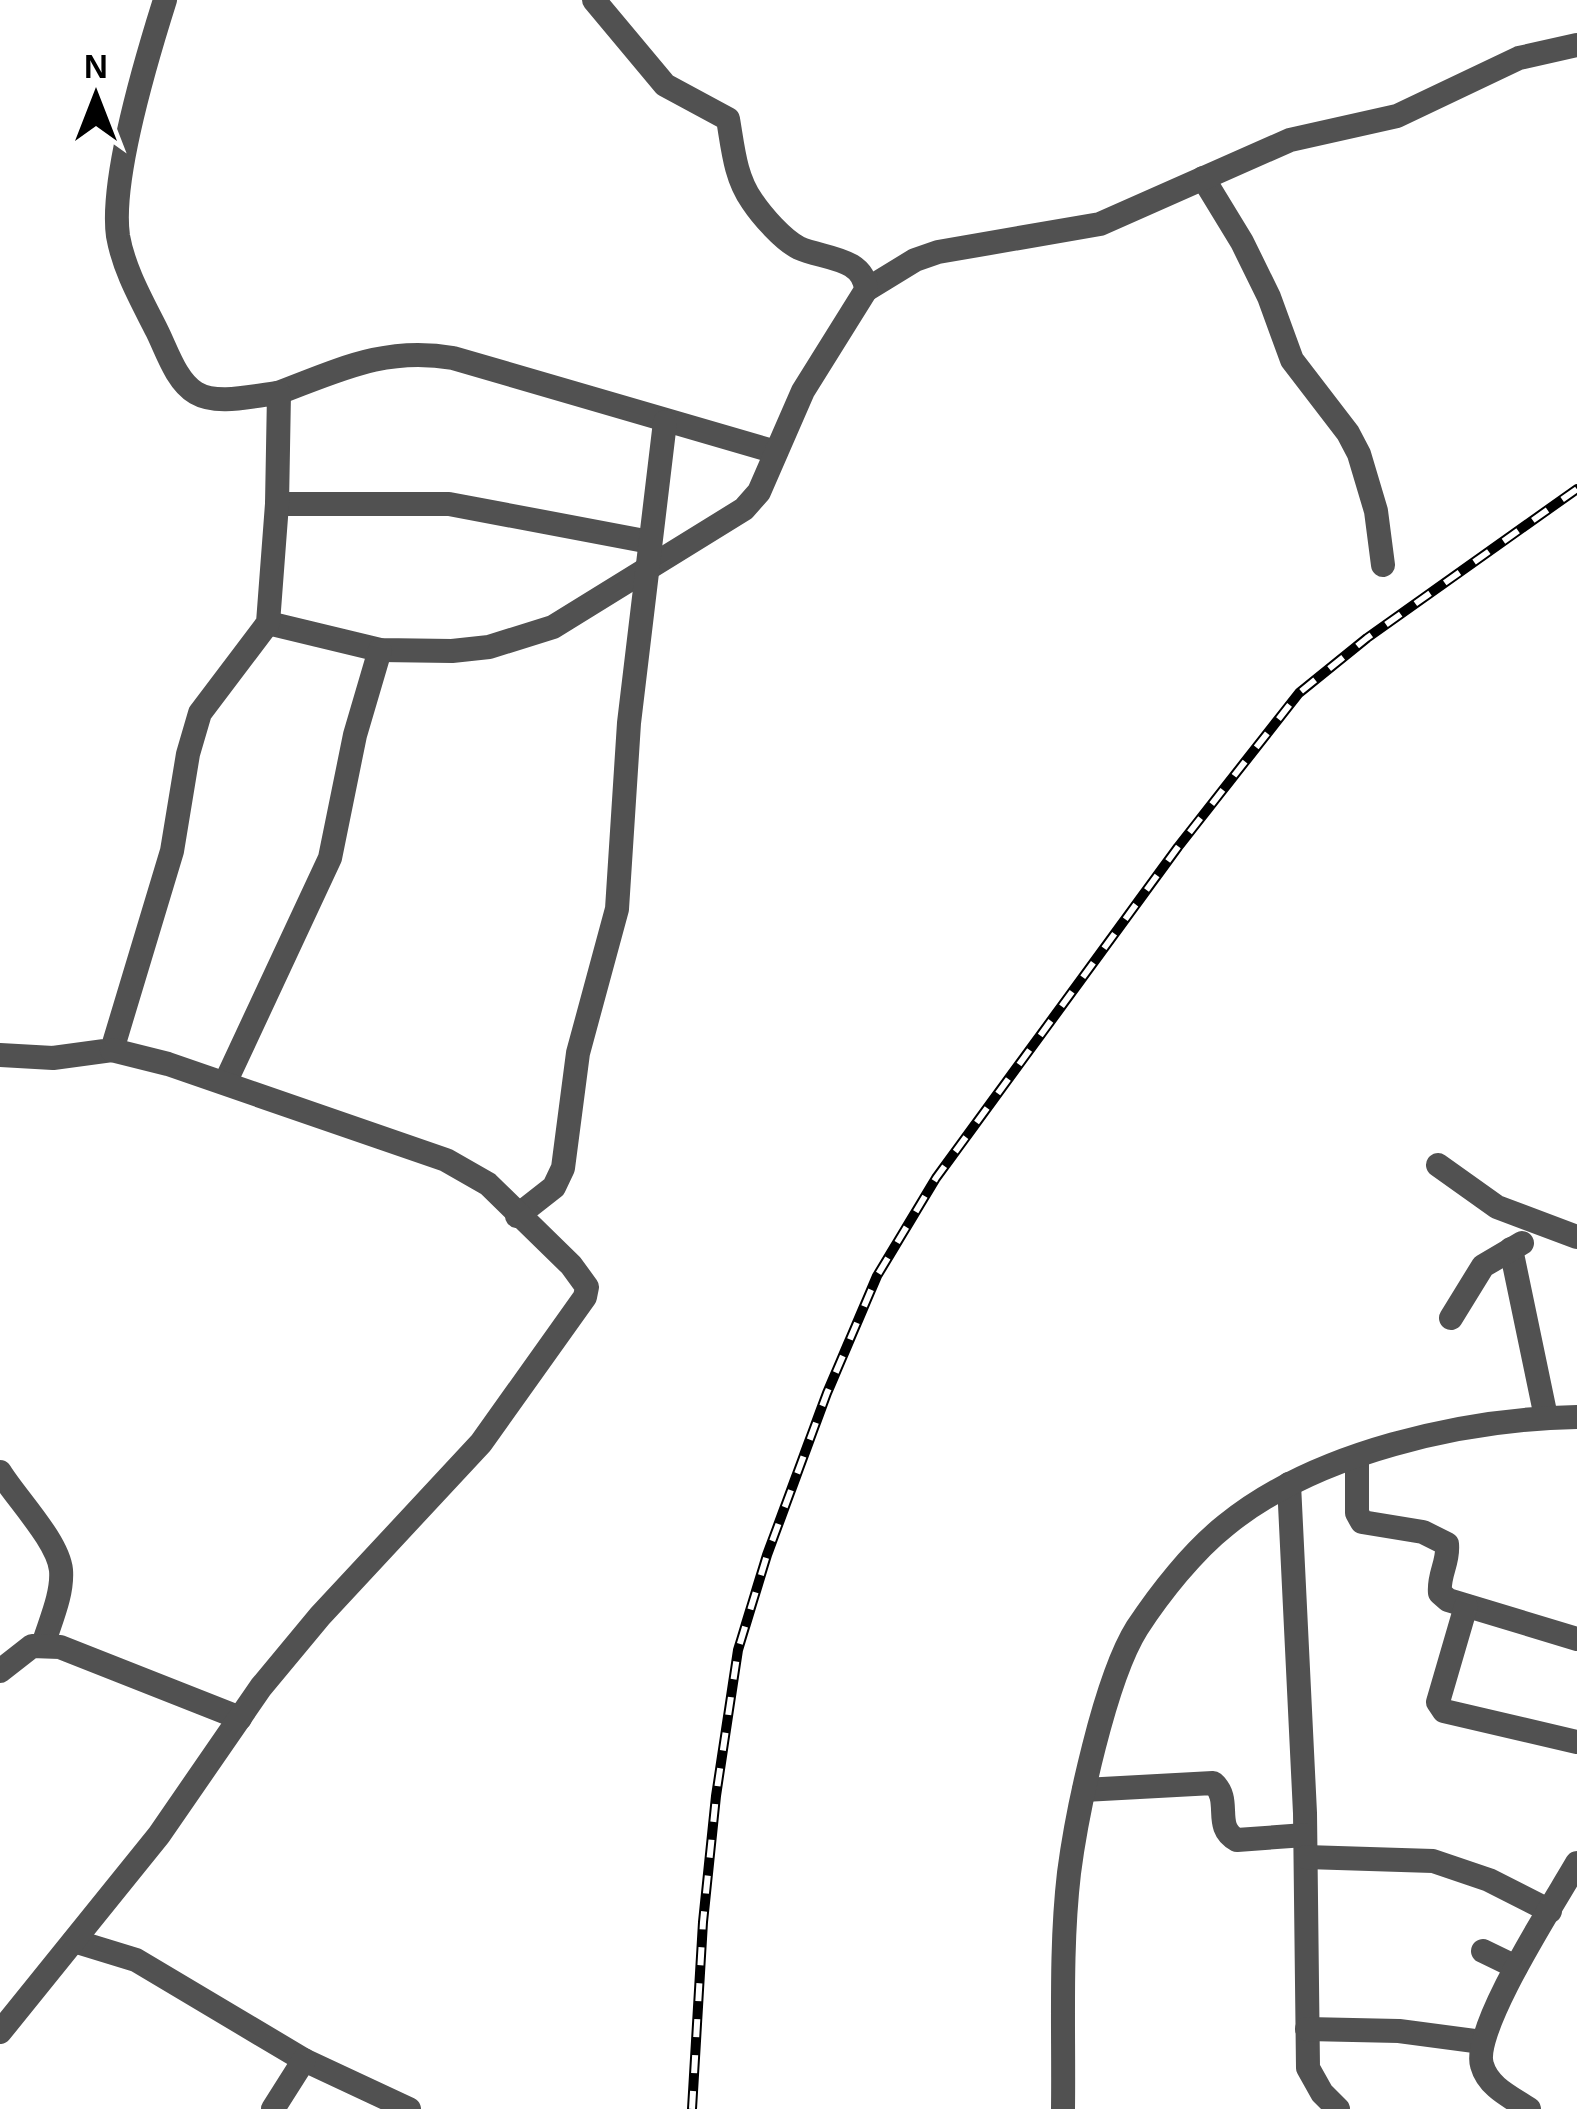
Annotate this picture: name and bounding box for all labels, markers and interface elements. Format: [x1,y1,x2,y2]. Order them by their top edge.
north arrow [36,36,156,156]
text: N [84,48,108,85]

